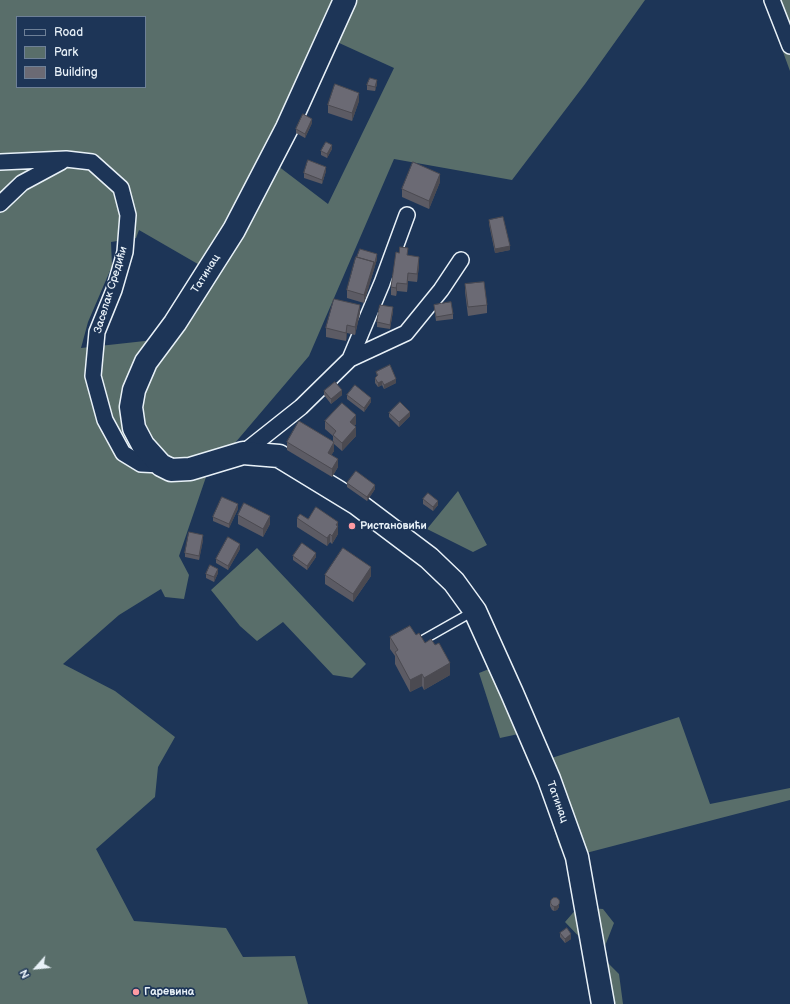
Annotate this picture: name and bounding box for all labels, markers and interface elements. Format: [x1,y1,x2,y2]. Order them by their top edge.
legend [16,16,146,88]
text: Road [54,25,83,40]
text: Park [54,45,78,60]
text: Building [54,65,98,80]
street label: Заселак Средићи [91,245,131,335]
street label: Татинац [189,252,223,296]
place label: Ристановићи [360,519,427,533]
marker: Ристановићи [347,521,357,531]
street label: Татинац [543,779,571,825]
north arrow [16,948,56,988]
text: N [17,967,33,980]
place label: Гаревина [144,985,194,999]
marker: Гаревина [131,987,141,997]

